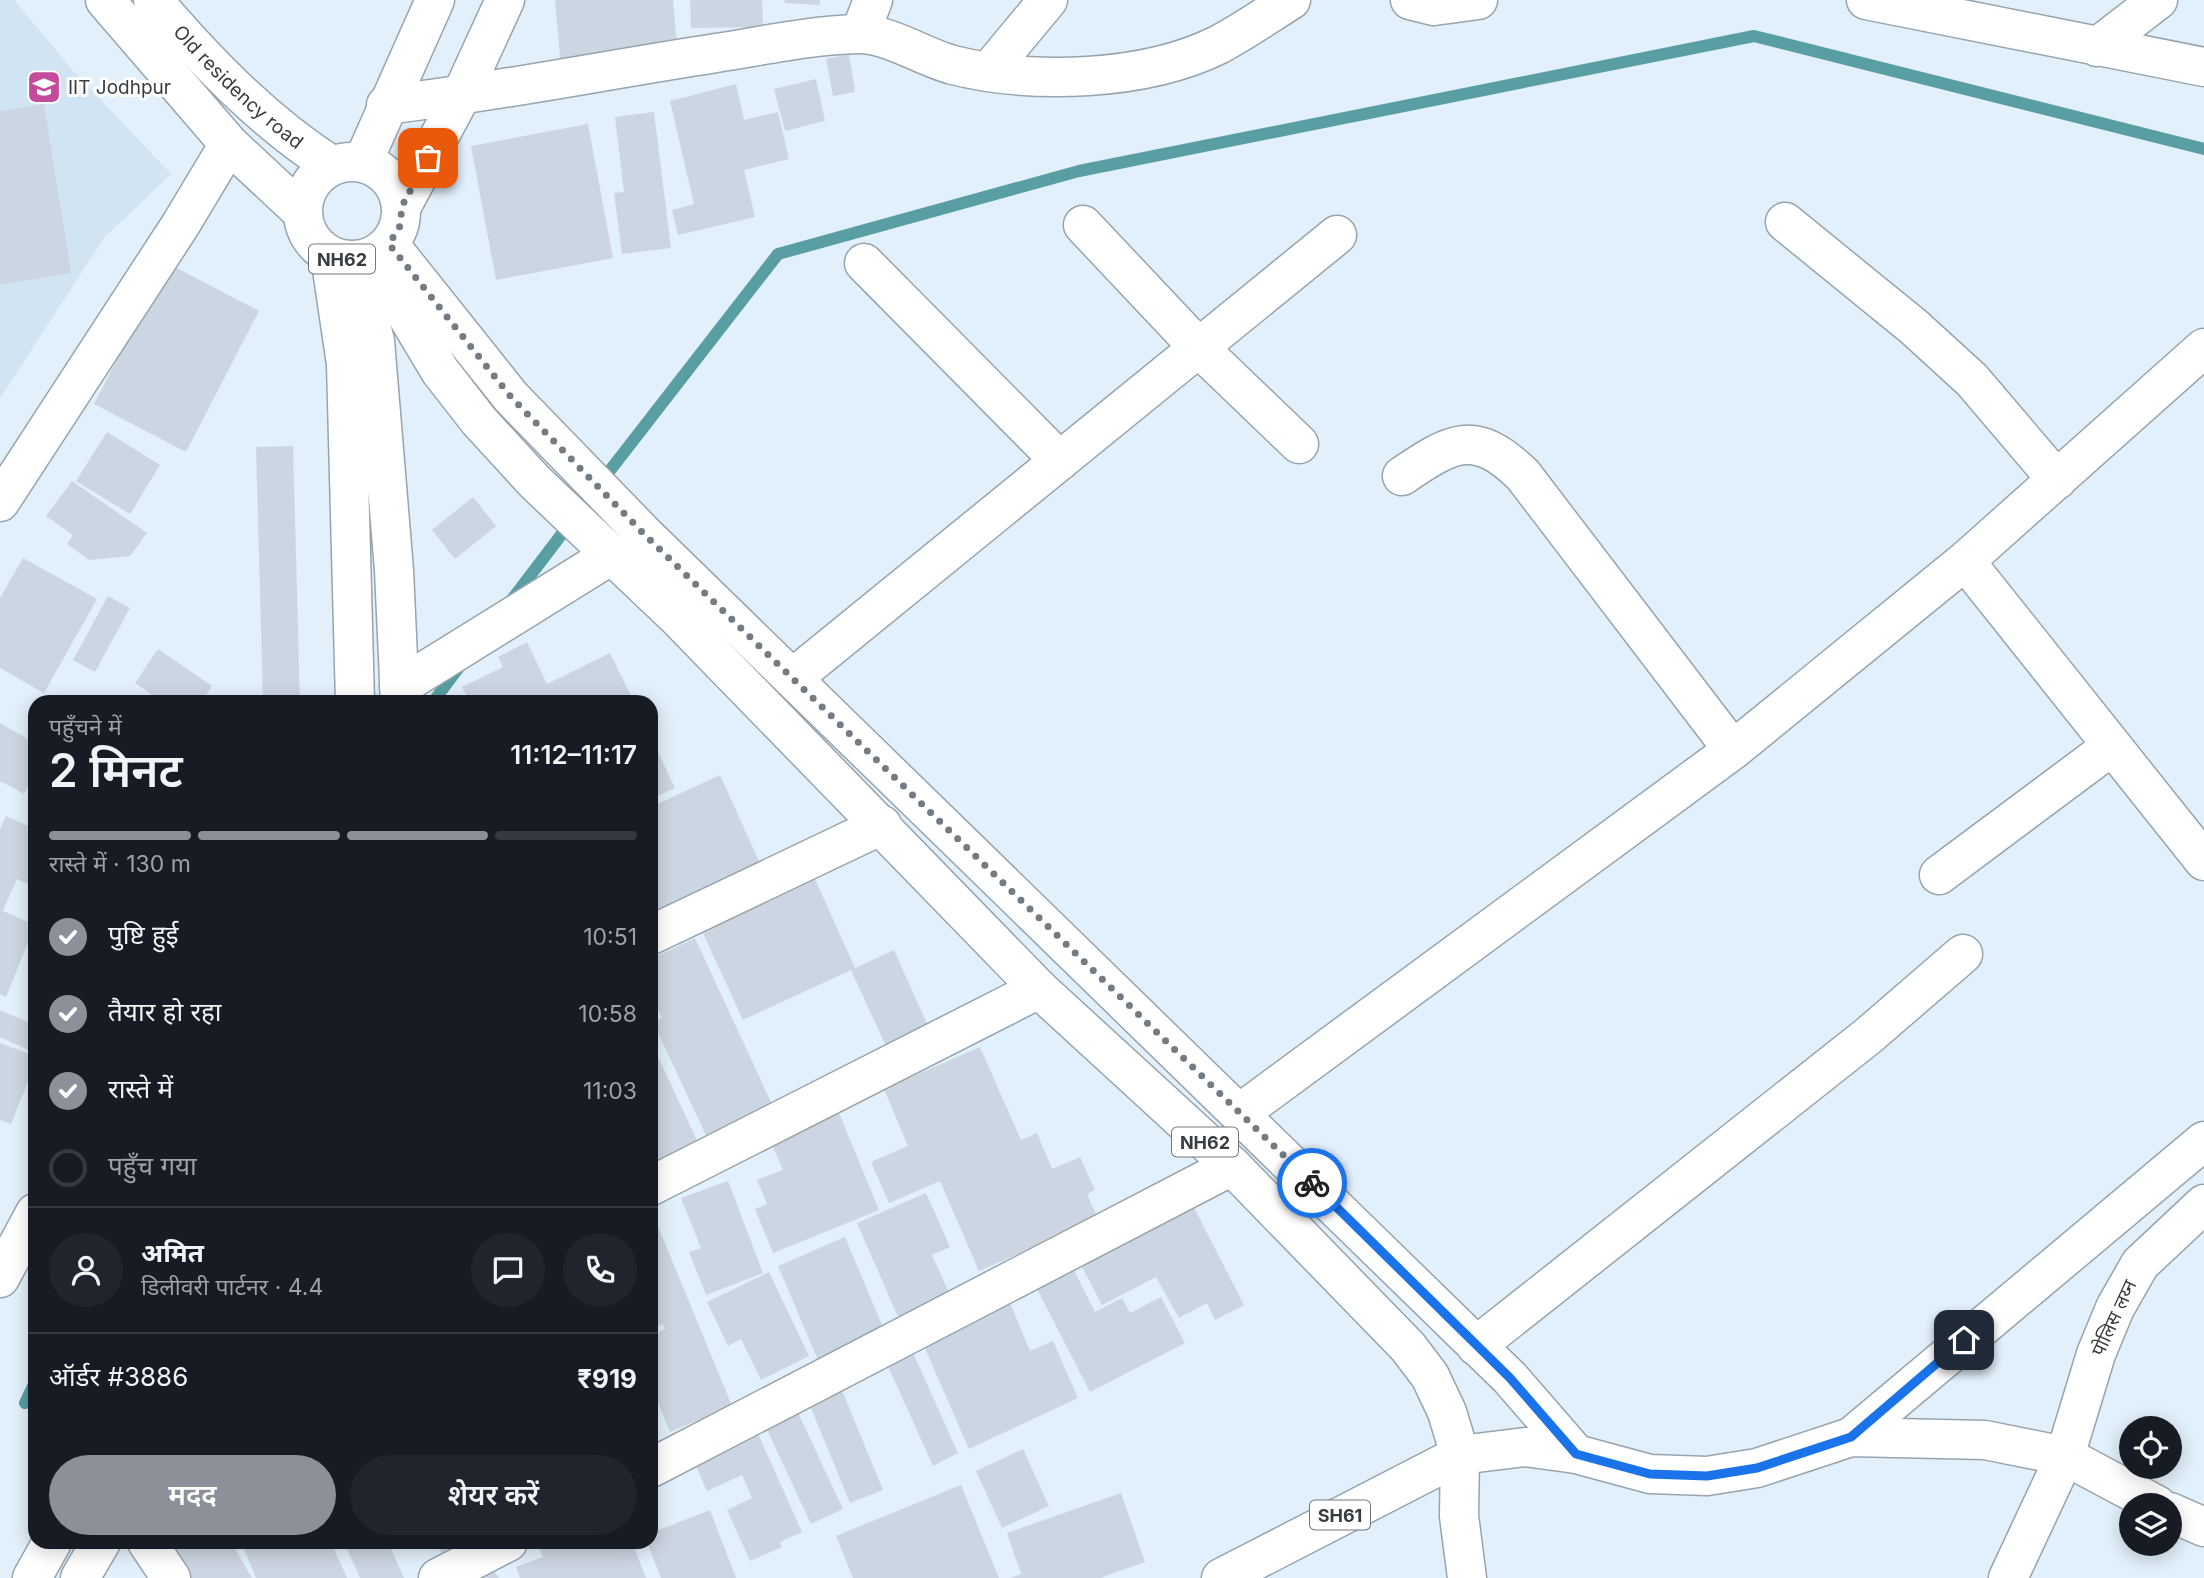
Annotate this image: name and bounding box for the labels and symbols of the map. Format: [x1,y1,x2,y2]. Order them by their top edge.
street label: Old residency road [169,20,308,153]
school or university icon: IIT Jodhpur [25,68,63,106]
place label: IIT Jodhpur [68,76,171,99]
pin [398,128,458,188]
road number: NH62 [309,244,375,274]
road number: NH62 [1172,1128,1238,1156]
courier [1277,1148,1347,1218]
street label: पोलिस लय्न [2086,1276,2142,1360]
pin [1934,1310,1994,1370]
road number: SH61 [1310,1500,1370,1530]

